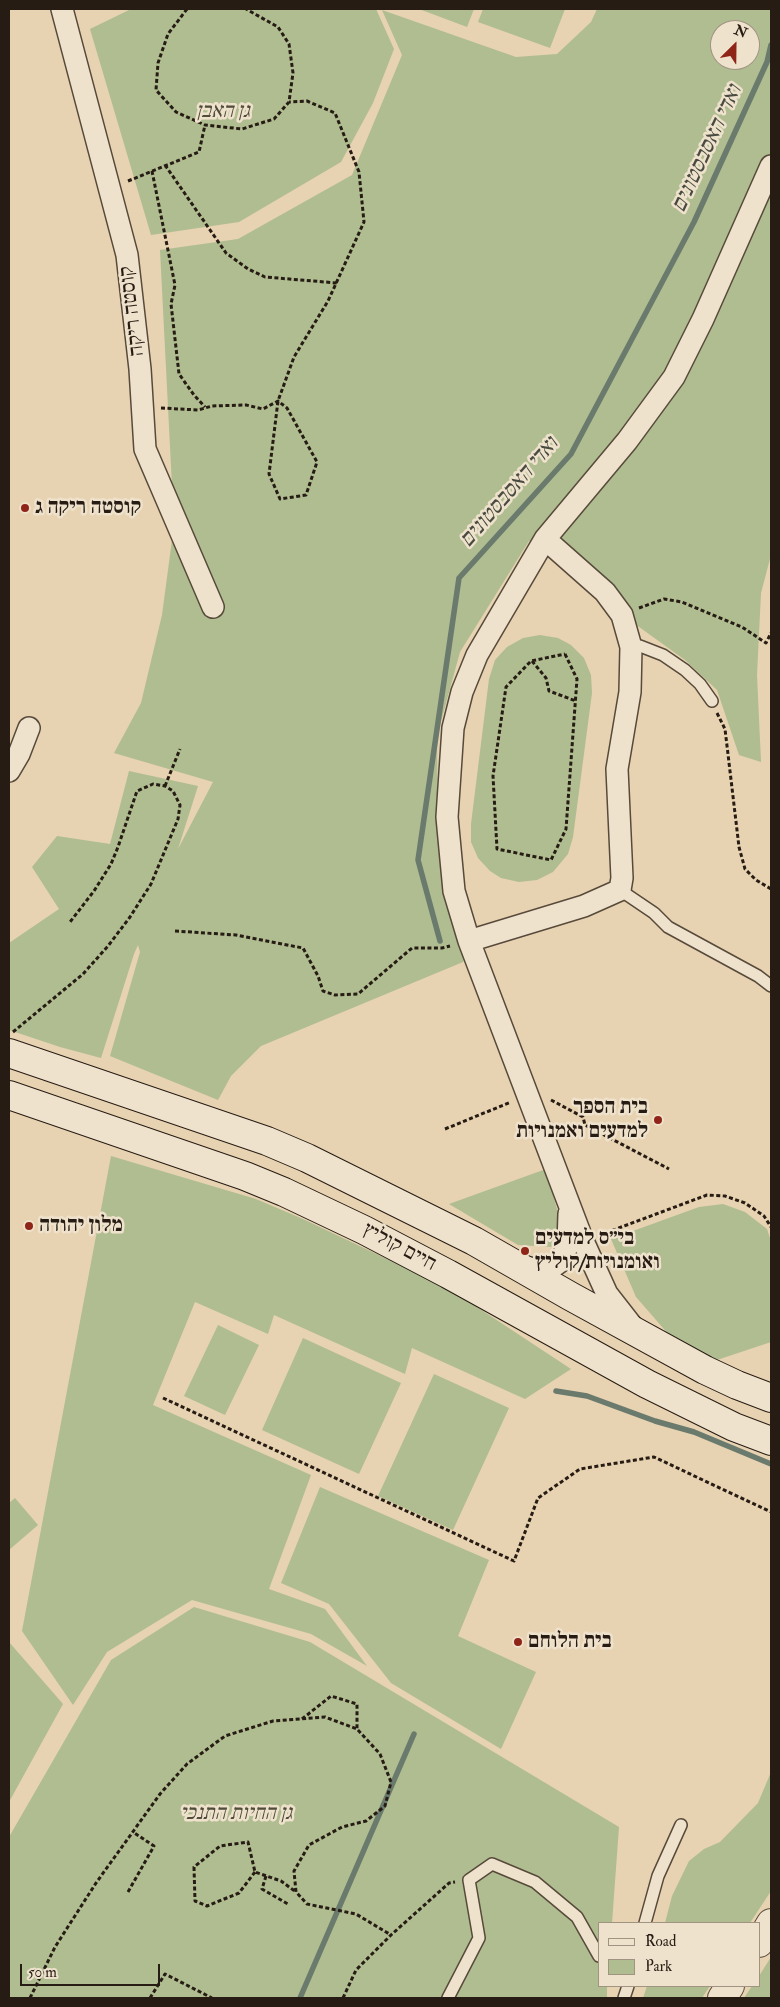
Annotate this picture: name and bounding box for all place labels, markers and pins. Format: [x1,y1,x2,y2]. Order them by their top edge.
place label: קוסטה ריקה ג [35,495,141,521]
marker: קוסטה ריקה ג [19,502,31,514]
place label: בית הספר למדעים ואמנויות [516,1095,648,1145]
marker: בית הספר למדעים ואמנויות [652,1114,664,1126]
place label: מלון יהודה [39,1213,123,1239]
marker: מלון יהודה [23,1220,35,1232]
place label: בי״ס למדעים ואומנויות/קוליץ [535,1226,660,1276]
marker: בי״ס למדעים ואומנויות/קוליץ [519,1245,531,1257]
place label: בית הלוחם [528,1629,612,1655]
marker: בית הלוחם [512,1636,524,1648]

